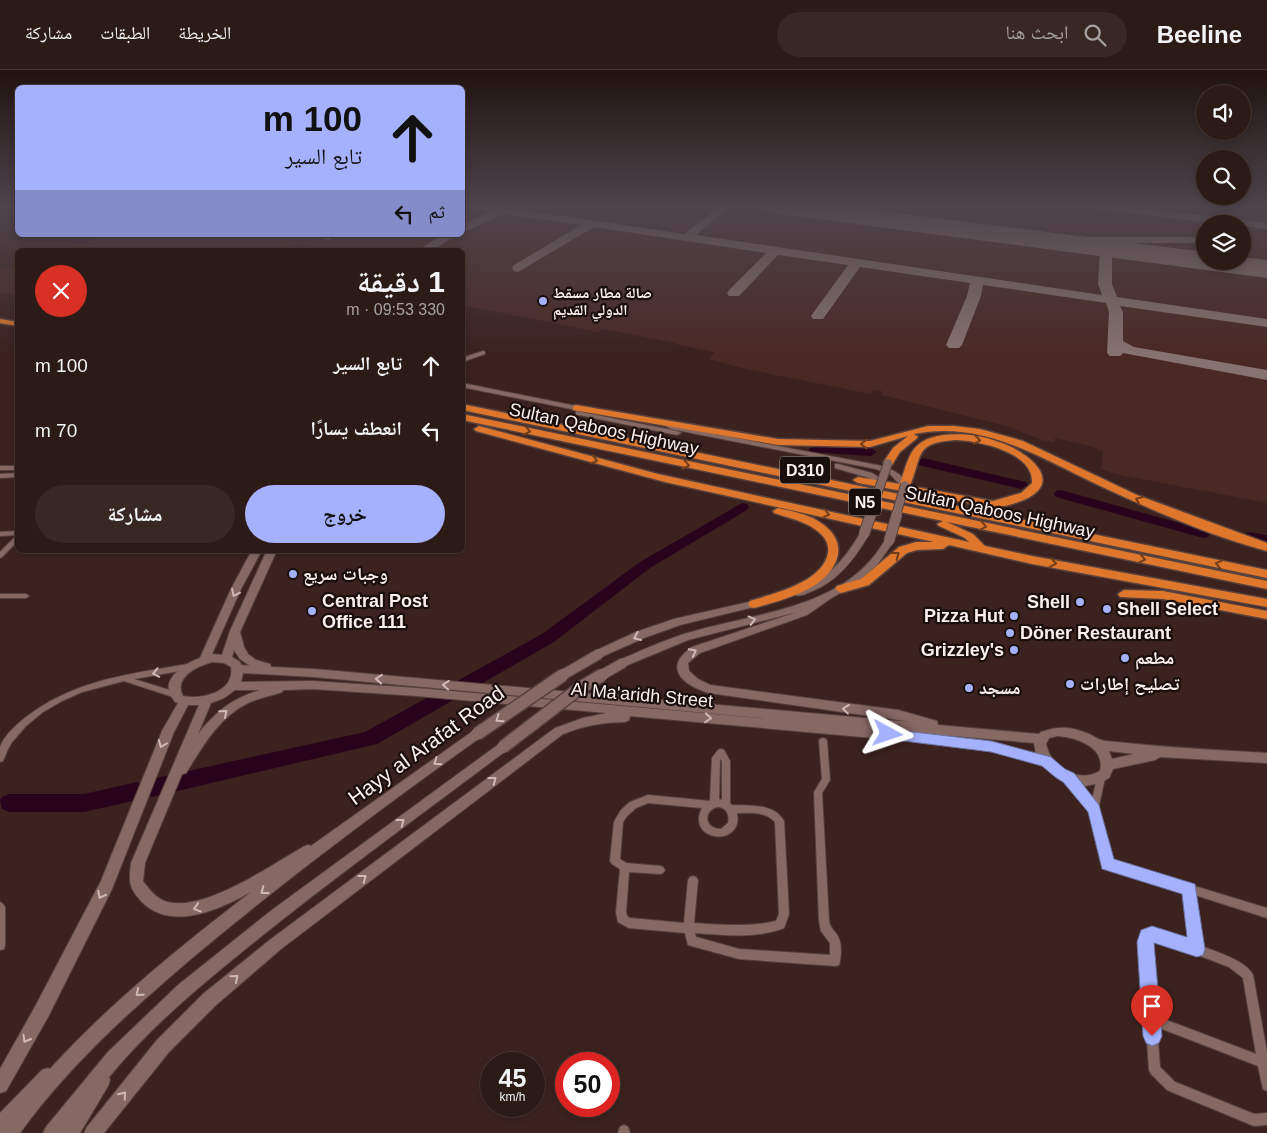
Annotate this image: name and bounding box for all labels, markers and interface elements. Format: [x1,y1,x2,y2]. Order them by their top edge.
search box [777,12,1127,57]
icon: search [1081,21,1109,49]
text: Beeline [1157,21,1242,48]
text: ابحث هنا [1005,22,1069,43]
text: مشاركة [25,23,72,43]
text: الطبقات [100,23,150,43]
text: الخريطة [178,23,231,43]
map controls [1196,85,1251,270]
button: sound [1196,85,1251,140]
text: 100 m [263,99,362,138]
icon: ahead [380,105,445,170]
text: تابع السير [285,144,362,169]
button: search [1196,150,1251,205]
icon: left [390,200,418,228]
text: ثم [428,201,445,222]
button: layers [1196,215,1251,270]
button: close [35,265,87,317]
text: 1 دقيقة [357,265,445,298]
place label: صالة مطار مسقط الدولي القديم [553,284,652,321]
marker: صالة مطار مسقط الدولي القديم [537,295,549,307]
text: 330 m · 09:53 [346,301,445,318]
icon: ahead [417,352,445,380]
text: تابع السير [333,353,402,374]
text: 100 m [35,355,88,376]
street label: Sultan Qaboos Highway [507,399,701,459]
icon: left [417,417,445,445]
text: انعطف يسارًا [311,418,402,439]
text: 70 m [35,420,77,441]
one-way arrow [523,425,532,436]
one-way arrow [972,435,981,445]
one-way arrow [860,439,868,449]
one-way arrow [590,454,599,465]
road number: D310 [780,456,830,484]
one-way arrow [682,459,691,469]
street label: Sultan Qaboos Highway [903,482,1097,542]
button: مشاركة [35,485,235,543]
button: خروج [245,485,445,543]
road number: N5 [849,488,881,516]
one-way arrow [1135,496,1144,506]
one-way arrow [822,508,831,519]
one-way arrow [978,520,987,530]
one-way arrow [890,553,899,561]
one-way arrow [1137,553,1146,564]
one-way arrow [1049,558,1058,568]
one-way arrow [1215,559,1224,570]
place label: وجبات سريع [303,564,388,586]
marker: وجبات سريع [287,568,299,580]
one-way arrow [231,588,241,597]
place label: Central Post Office 111 [322,591,428,632]
place label: Shell [1027,592,1070,612]
marker: Shell [1074,596,1086,608]
place label: Shell Select [1117,599,1218,619]
marker: Shell Select [1101,603,1113,615]
marker: Central Post Office 111 [306,605,318,617]
place label: Pizza Hut [924,606,1004,626]
marker: Pizza Hut [1008,610,1020,622]
one-way arrow [747,615,755,625]
place label: Döner Restaurant [1020,623,1171,643]
marker: Döner Restaurant [1004,627,1016,639]
one-way arrow [633,630,642,641]
place label: Grizzley's [921,640,1004,660]
marker: Grizzley's [1008,644,1020,656]
one-way arrow [688,648,697,658]
place label: مطعم [1135,648,1174,670]
marker: مطعم [1119,652,1131,664]
one-way arrow [152,668,161,678]
one-way arrow [374,674,382,685]
place label: تصليح إطارات [1080,674,1180,696]
place label: مسجد [979,678,1021,698]
marker: تصليح إطارات [1064,678,1076,690]
street label: Al Ma'aridh Street [570,679,714,711]
one-way arrow [441,680,449,691]
street label: Hayy al Arafat Road [344,681,508,809]
marker: مسجد [963,682,975,694]
one-way arrow [842,704,851,714]
position arrow [861,707,913,759]
one-way arrow [218,710,227,719]
one-way arrow [495,713,505,722]
one-way arrow [704,713,712,724]
one-way arrow [158,739,169,748]
one-way arrow [433,756,443,765]
one-way arrow [487,777,497,786]
one-way arrow [395,820,404,828]
one-way arrow [357,875,367,884]
one-way arrow [261,885,270,894]
one-way arrow [97,890,108,899]
one-way arrow [192,902,201,913]
one-way arrow [230,975,239,984]
pin [1131,985,1173,1036]
one-way arrow [135,988,144,997]
icon: arrive [1138,992,1166,1020]
one-way arrow [23,1033,33,1042]
speed limit sign: 50 [555,1052,620,1117]
text: 45 [499,1064,526,1092]
text: km/h [499,1090,526,1104]
one-way arrow [117,1091,126,1100]

